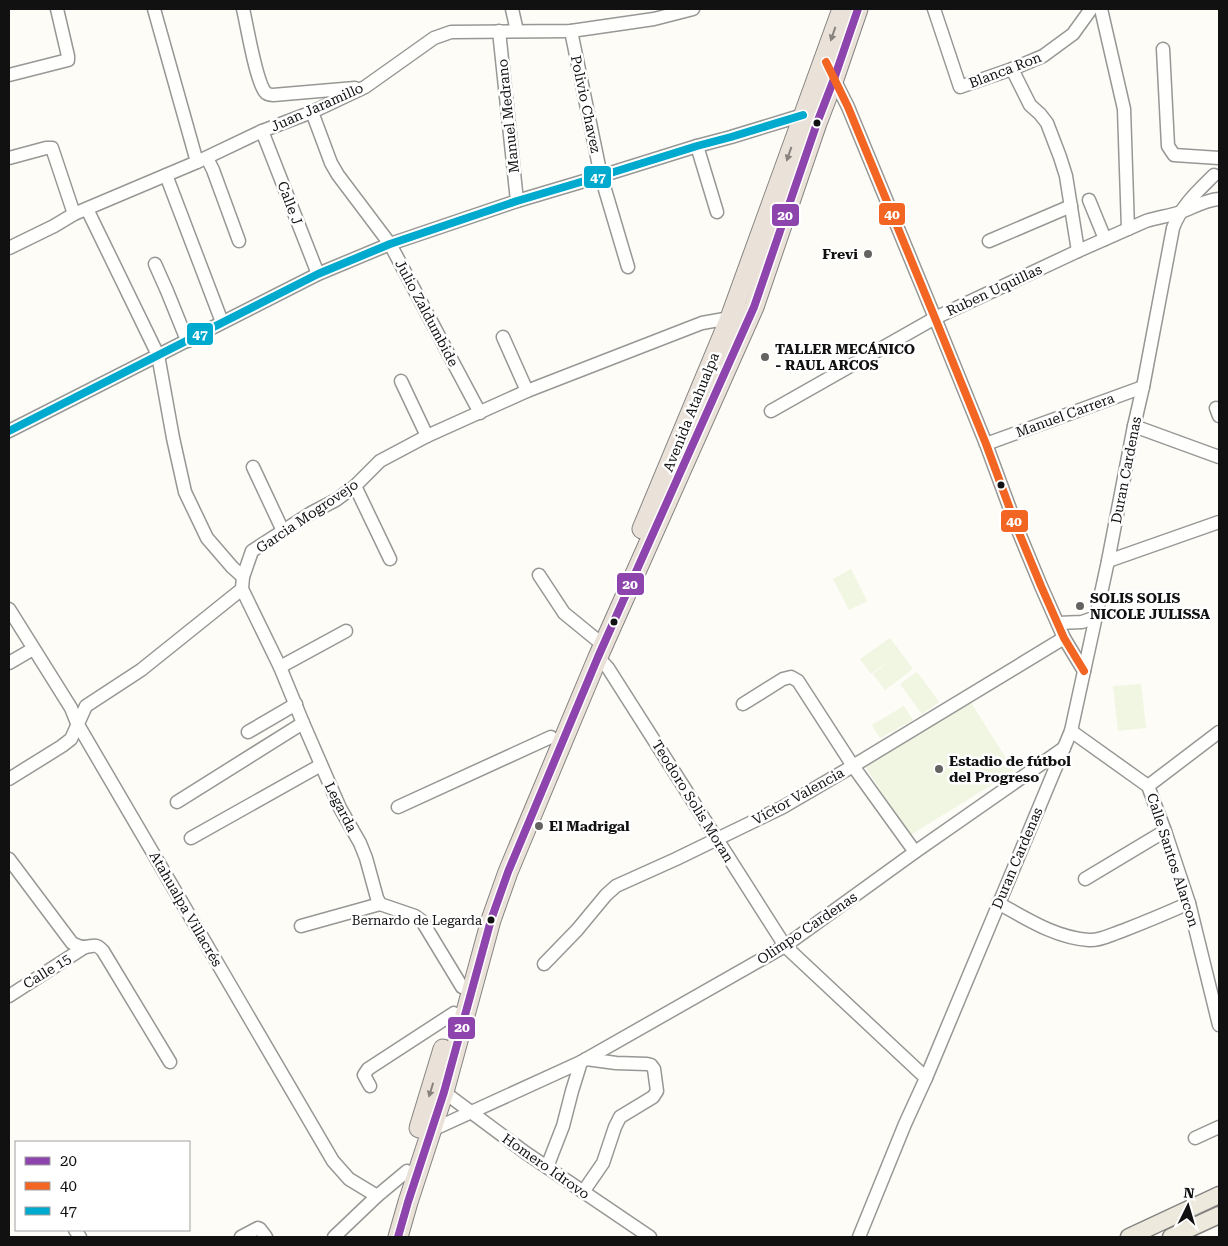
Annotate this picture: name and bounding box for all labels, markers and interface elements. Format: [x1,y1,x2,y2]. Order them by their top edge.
one-way arrow [829,27,837,42]
street label: Blanca Ron [966,49,1044,91]
street label: Polivio Chavez [568,54,604,155]
street label: Manuel Medrano [494,58,522,174]
street label: Juan Jaramillo [268,79,366,135]
unlabelled marker [812,118,822,128]
one-way arrow [785,147,792,162]
line badge: 47 [583,165,612,189]
text: 47 [590,169,606,185]
street label: Calle J [274,179,306,227]
line badge: 40 [878,202,906,226]
line badge: 20 [771,203,800,227]
text: 40 [884,206,900,222]
text: 20 [777,207,793,223]
place label: Frevi [822,246,858,262]
marker: Frevi [862,248,874,260]
street label: Julio Zaldumbide [392,257,462,369]
street label: Ruben Uquillas [944,261,1044,319]
line badge: 47 [186,322,214,346]
text: 47 [192,326,208,342]
place label: TALLER MECÁNICO - RAUL ARCOS [775,341,915,373]
street label: Avenida Atahualpa [660,350,722,474]
marker: TALLER MECÁNICO - RAUL ARCOS [759,351,771,363]
street label: Manuel Carrera [1014,390,1117,440]
street label: Duran Cardenas [1108,415,1144,525]
street label: Garcia Mogrovejo [253,476,361,556]
unlabelled marker [996,480,1006,490]
line badge: 40 [1000,509,1029,533]
text: 40 [1006,513,1022,529]
line badge: 20 [616,572,645,596]
text: 20 [622,576,638,592]
place label: SOLIS SOLIS NICOLE JULISSA [1090,590,1210,622]
marker: SOLIS SOLIS NICOLE JULISSA [1074,600,1086,612]
unlabelled marker [609,617,619,627]
street label: Teodoro Solis Moran [649,737,737,865]
place label: Estadio de fútbol del Progreso [949,753,1071,785]
marker: Estadio de fútbol del Progreso [933,763,945,775]
street label: Victor Valencia [749,764,847,828]
street label: Legarda [322,779,361,835]
street label: Calle Santos Alarcon [1144,791,1202,929]
street label: Duran Cardenas [988,805,1046,911]
place label: El Madrigal [549,818,630,834]
marker: El Madrigal [533,820,545,832]
street label: Atahualpa Villacrés [147,849,226,970]
street label: Olimpo Cardenas [754,888,860,967]
place label: Bernardo de Legarda [352,913,482,928]
marker: Bernardo de Legarda [486,915,496,925]
street label: Calle 15 [20,950,74,992]
line badge: 20 [447,1016,476,1040]
text: 20 [454,1019,470,1035]
one-way arrow [426,1082,434,1097]
street label: Homero Idrovo [499,1130,593,1202]
legend [15,1141,190,1231]
text: 20 [60,1152,77,1170]
text: 40 [60,1177,77,1195]
north arrow [1163,1181,1213,1231]
text: N [1183,1185,1195,1202]
text: 47 [60,1202,77,1220]

